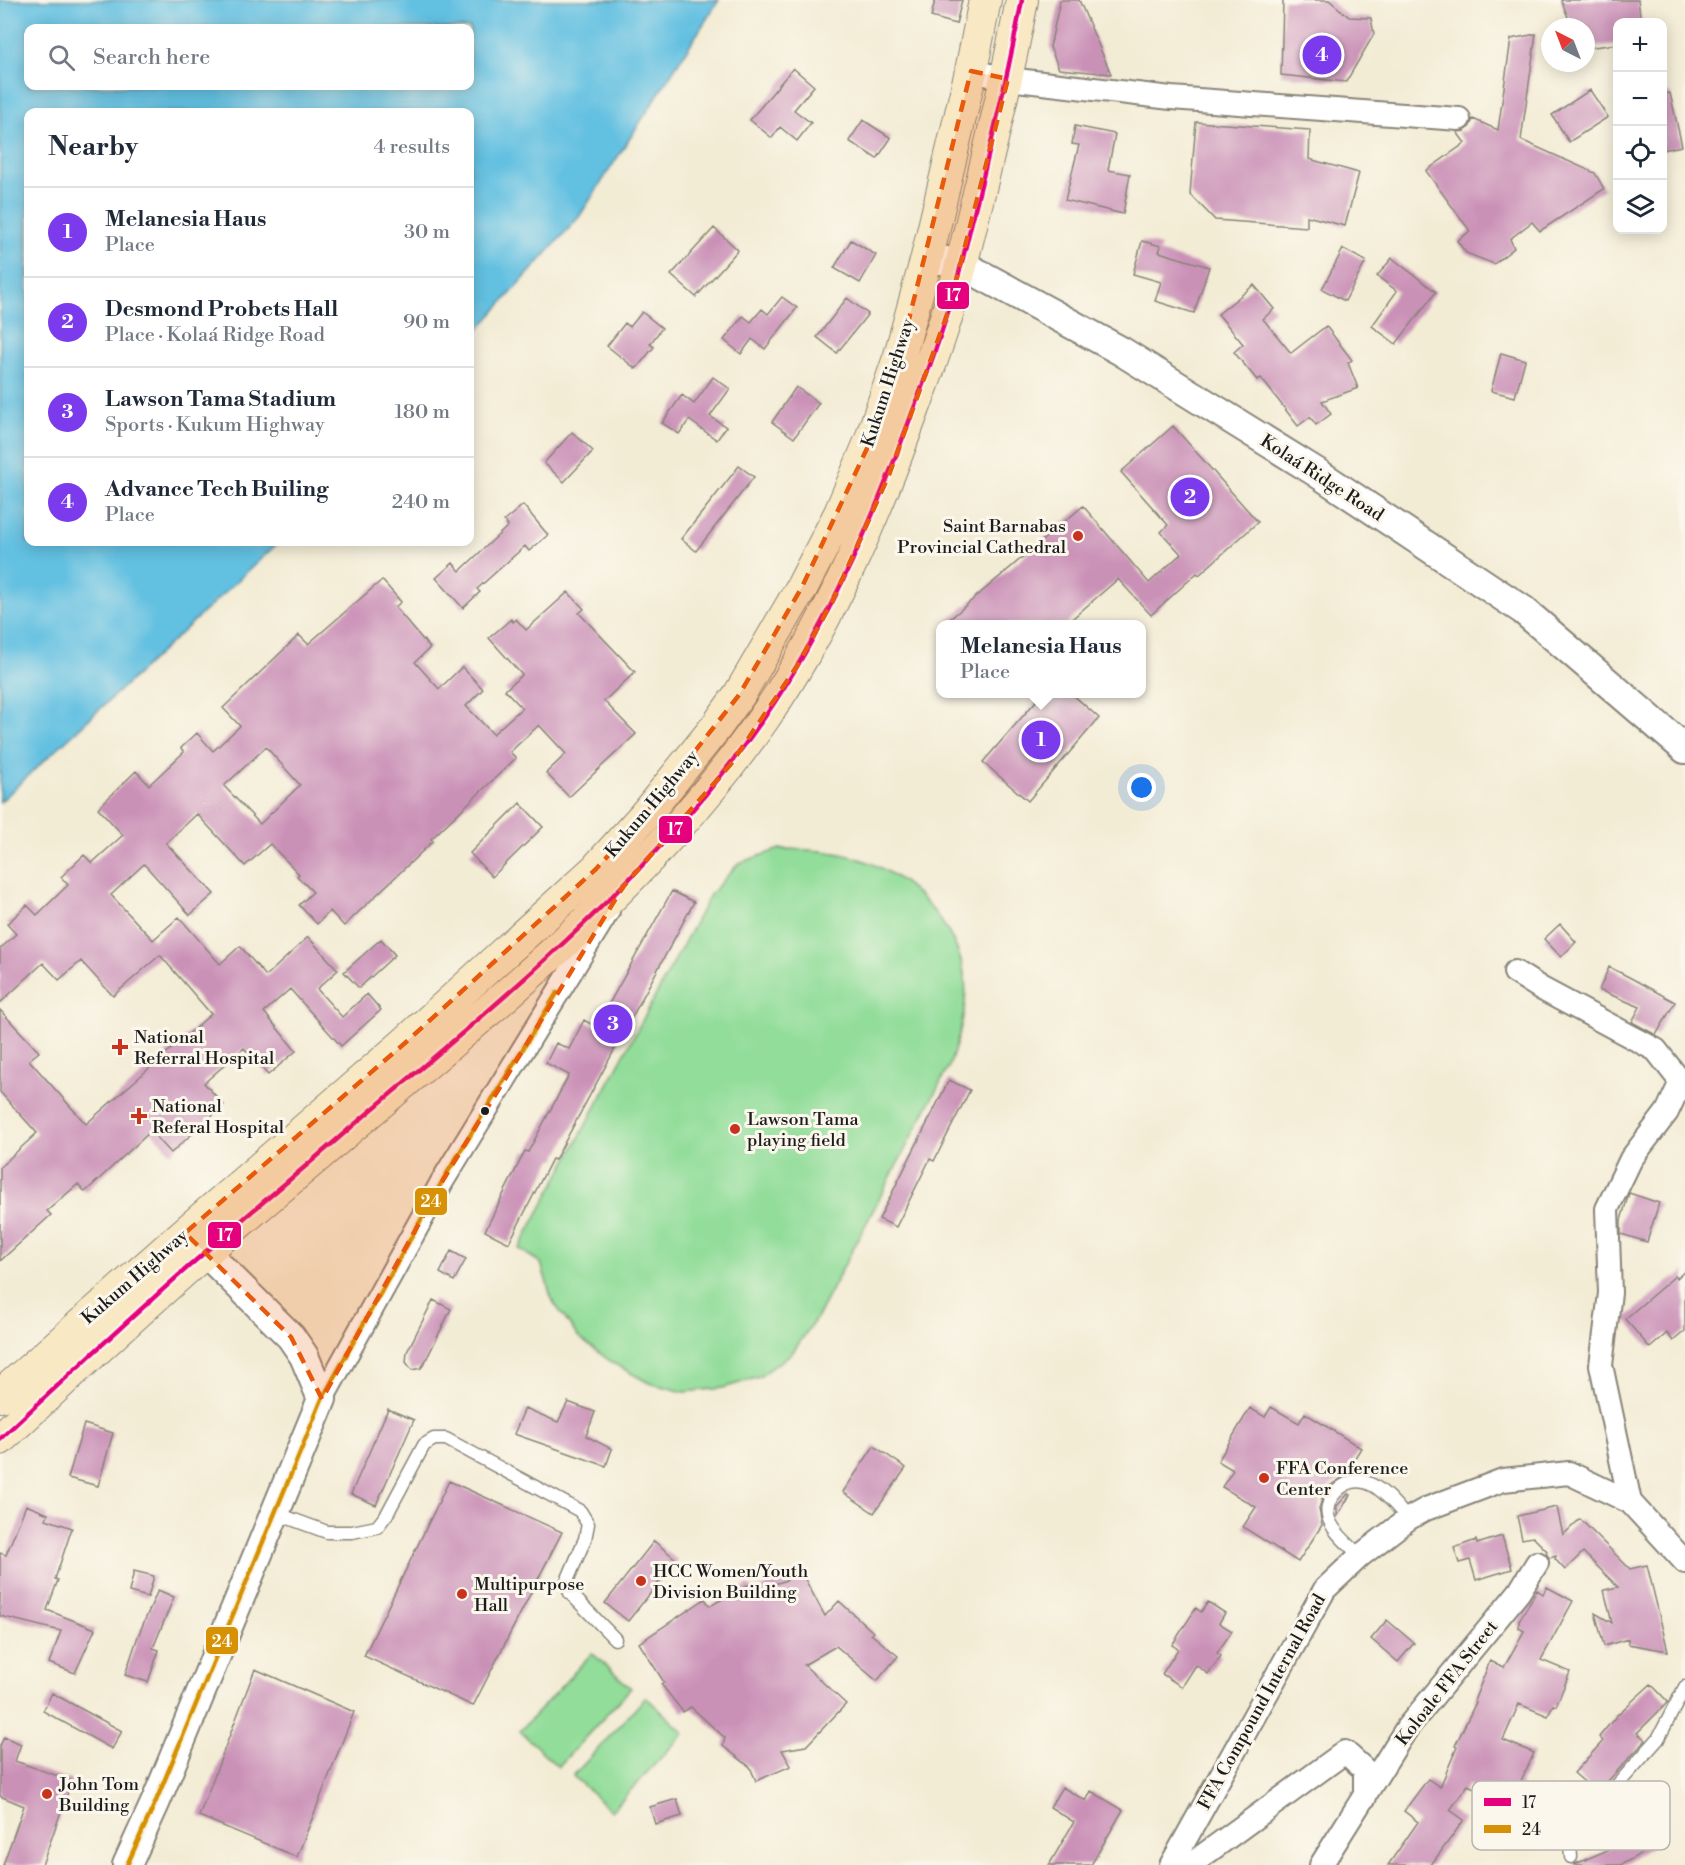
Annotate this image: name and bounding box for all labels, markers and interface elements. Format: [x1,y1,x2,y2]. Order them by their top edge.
north arrow [1541,18,1595,72]
map controls [1613,18,1667,234]
button: + [1613,18,1667,72]
search box [24,24,474,90]
pin: 4 [1302,32,1342,78]
icon: search [45,41,78,74]
text: Search here [93,44,210,71]
button: − [1613,72,1667,126]
button: locate [1613,126,1667,180]
text: Nearby [48,131,138,163]
text: 4 results [373,135,450,160]
button: layers [1613,180,1667,234]
text: Melanesia Haus [105,206,267,233]
text: 1 [63,220,72,245]
text: 30 m [404,220,450,245]
text: Place [105,233,155,258]
line badge: 17 [936,281,970,310]
text: 17 [945,286,962,306]
text: Desmond Probets Hall [105,296,338,323]
text: 2 [61,310,74,335]
text: 90 m [403,310,450,335]
street label: Kukum Highway [856,316,920,450]
text: Place · Kolaá Ridge Road [105,323,325,348]
text: Lawson Tama Stadium [105,386,336,413]
text: 3 [61,400,74,425]
text: 180 m [395,400,450,425]
text: Sports · Kukum Highway [105,413,325,438]
street label: Kolaá Ridge Road [1256,430,1389,527]
pin: 2 [1170,474,1210,520]
text: Advance Tech Builing [105,476,329,503]
text: 4 [61,490,74,515]
text: 240 m [392,490,450,515]
text: Place [105,503,155,528]
place label: Saint Barnabas Provincial Cathedral [897,515,1067,559]
marker: Saint Barnabas Provincial Cathedral [1071,529,1085,543]
popup [936,620,1146,698]
text: Melanesia Haus [960,633,1122,660]
text: Place [960,660,1010,685]
pin: 1 [1022,718,1060,762]
street label: Kukum Highway [600,745,704,863]
your location [1127,773,1156,802]
line badge: 17 [658,815,693,844]
text: 17 [667,820,684,840]
pin: 3 [594,1002,632,1046]
place label: National Referral Hospital [134,1026,275,1070]
marker: National Referral Hospital [111,1038,129,1056]
place label: National Referal Hospital [152,1095,285,1139]
unlabelled marker [479,1105,491,1117]
marker: National Referal Hospital [130,1107,148,1125]
place label: Lawson Tama playing field [747,1108,860,1152]
marker: Lawson Tama playing field [728,1122,742,1136]
line badge: 24 [414,1187,448,1216]
text: 24 [421,1192,442,1212]
line badge: 17 [207,1221,242,1249]
street label: Kukum Highway [77,1224,193,1330]
text: 17 [217,1226,234,1246]
place label: FFA Conference Center [1276,1457,1408,1501]
marker: FFA Conference Center [1257,1471,1271,1485]
place label: HCC Women/Youth Division Building [653,1560,808,1604]
place label: Multipurpose Hall [474,1573,584,1617]
marker: HCC Women/Youth Division Building [634,1574,648,1588]
marker: Multipurpose Hall [455,1587,469,1601]
street label: FFA Compound Internal Road [1193,1589,1331,1814]
street label: Koloale FFA Street [1391,1615,1504,1750]
line badge: 24 [205,1626,239,1655]
text: 24 [212,1632,233,1652]
place label: John Tom Building [58,1773,139,1817]
legend [1472,1781,1670,1850]
marker: John Tom Building [40,1787,54,1801]
text: 17 [1522,1793,1536,1813]
text: 24 [1522,1820,1541,1840]

